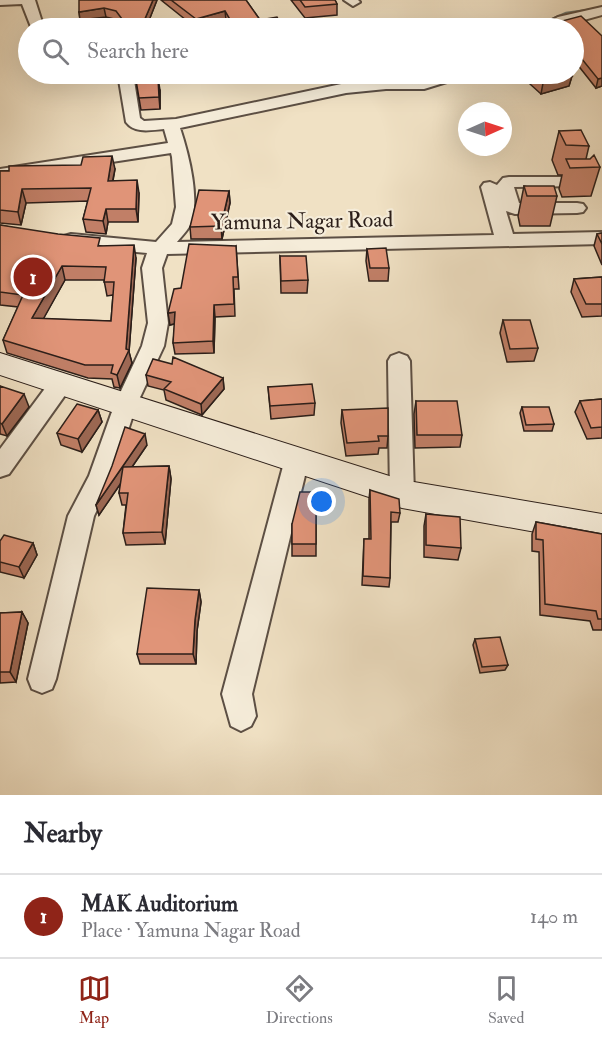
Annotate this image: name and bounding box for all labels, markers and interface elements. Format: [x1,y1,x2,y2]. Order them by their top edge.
search box [18,18,584,84]
icon: search [39,35,72,68]
text: Search here [87,37,189,65]
north arrow [458,102,512,156]
street label: Yamuna Nagar Road [211,205,394,237]
pin: 1 [14,254,52,300]
your location [307,487,336,516]
text: Nearby [24,818,102,850]
text: MAK Auditorium [81,890,238,918]
text: 1 [40,904,47,929]
text: 140 m [530,904,578,929]
text: Place · Yamuna Nagar Road [81,918,301,943]
tab: Map [78,972,111,1028]
tab: Directions [266,972,333,1028]
tab: Saved [488,972,524,1028]

